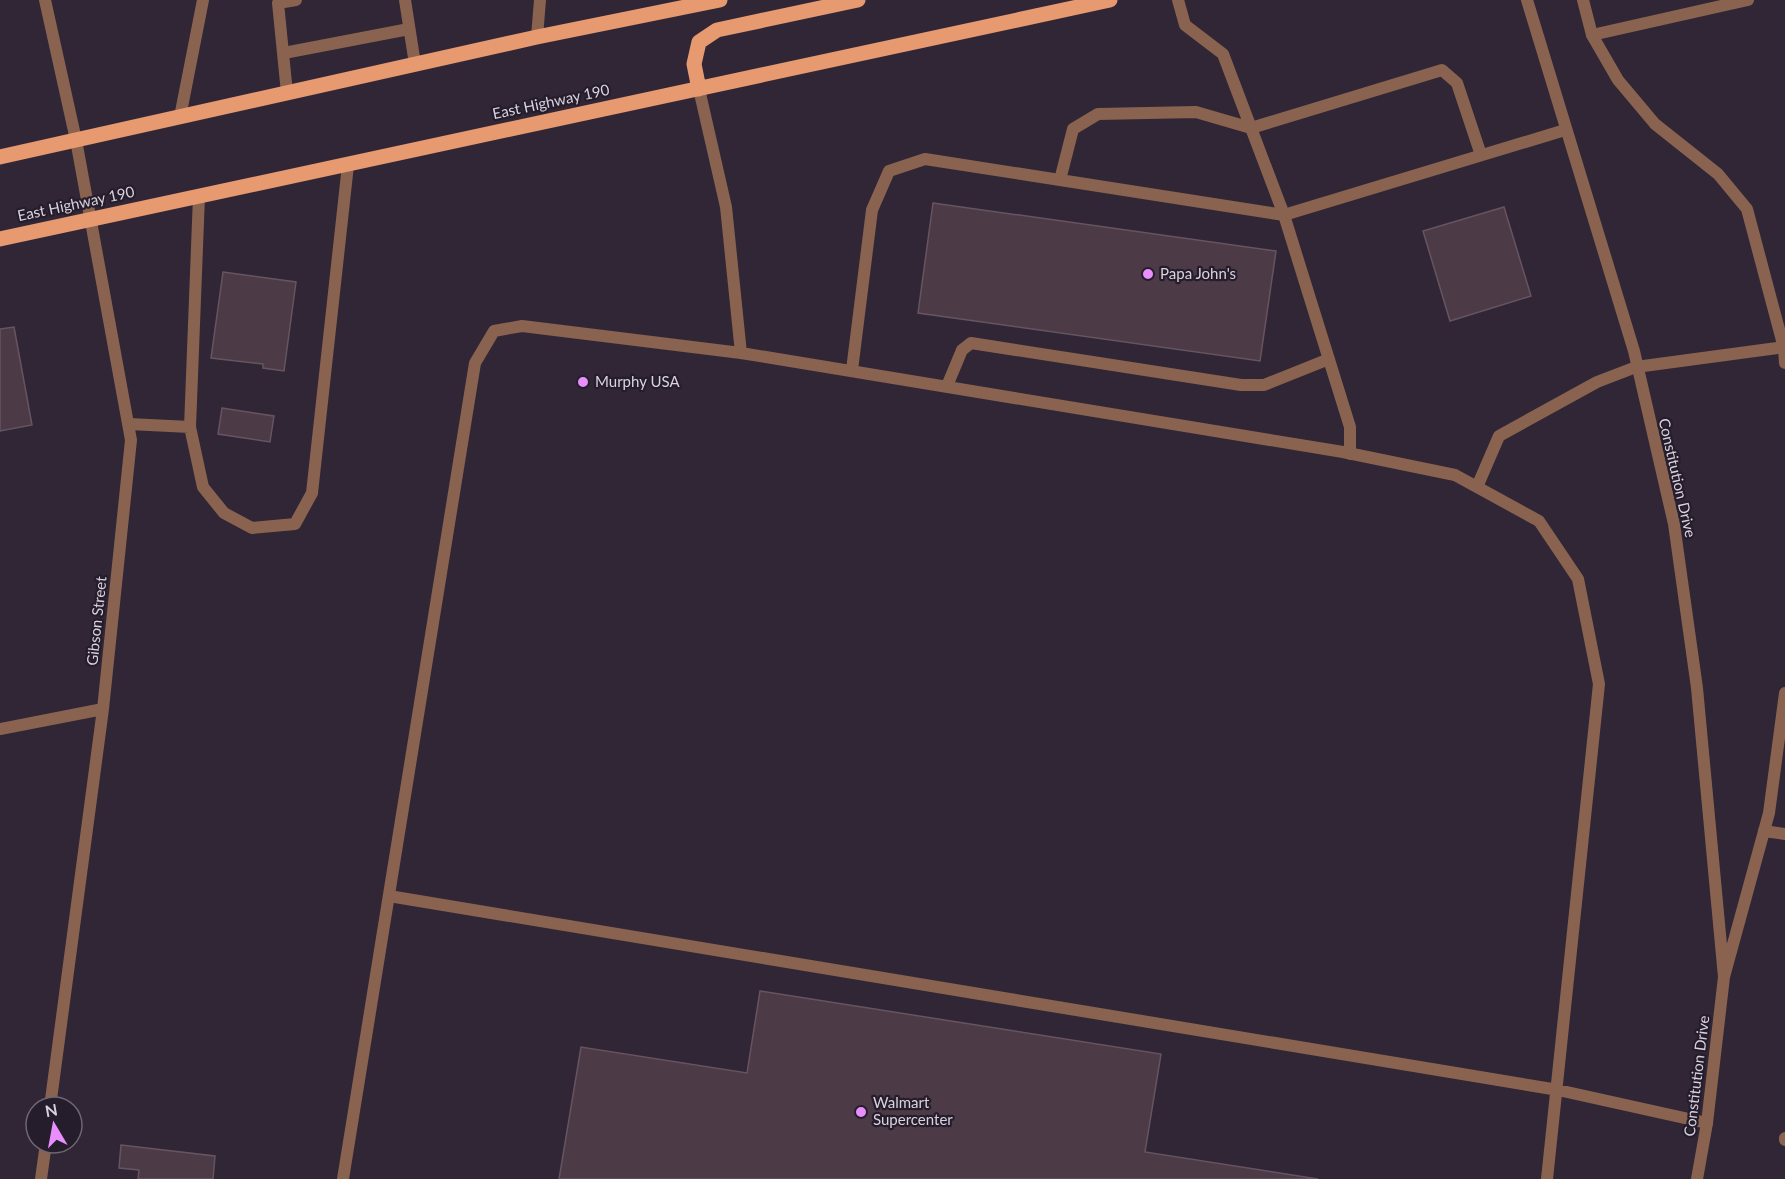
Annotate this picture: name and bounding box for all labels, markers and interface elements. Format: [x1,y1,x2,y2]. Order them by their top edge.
street label: East Highway 190 [491,80,611,122]
street label: East Highway 190 [16,182,136,224]
place label: Papa John's [1160,264,1236,282]
marker: Papa John's [1141,267,1155,281]
place label: Murphy USA [595,372,680,390]
marker: Murphy USA [576,375,590,389]
street label: Constitution Drive [1655,416,1700,539]
street label: Gibson Street [82,575,110,666]
street label: Constitution Drive [1680,1014,1712,1137]
place label: Walmart Supercenter [873,1093,953,1128]
north arrow [24,1095,84,1155]
text: N [44,1099,59,1120]
marker: Walmart Supercenter [854,1105,868,1119]

